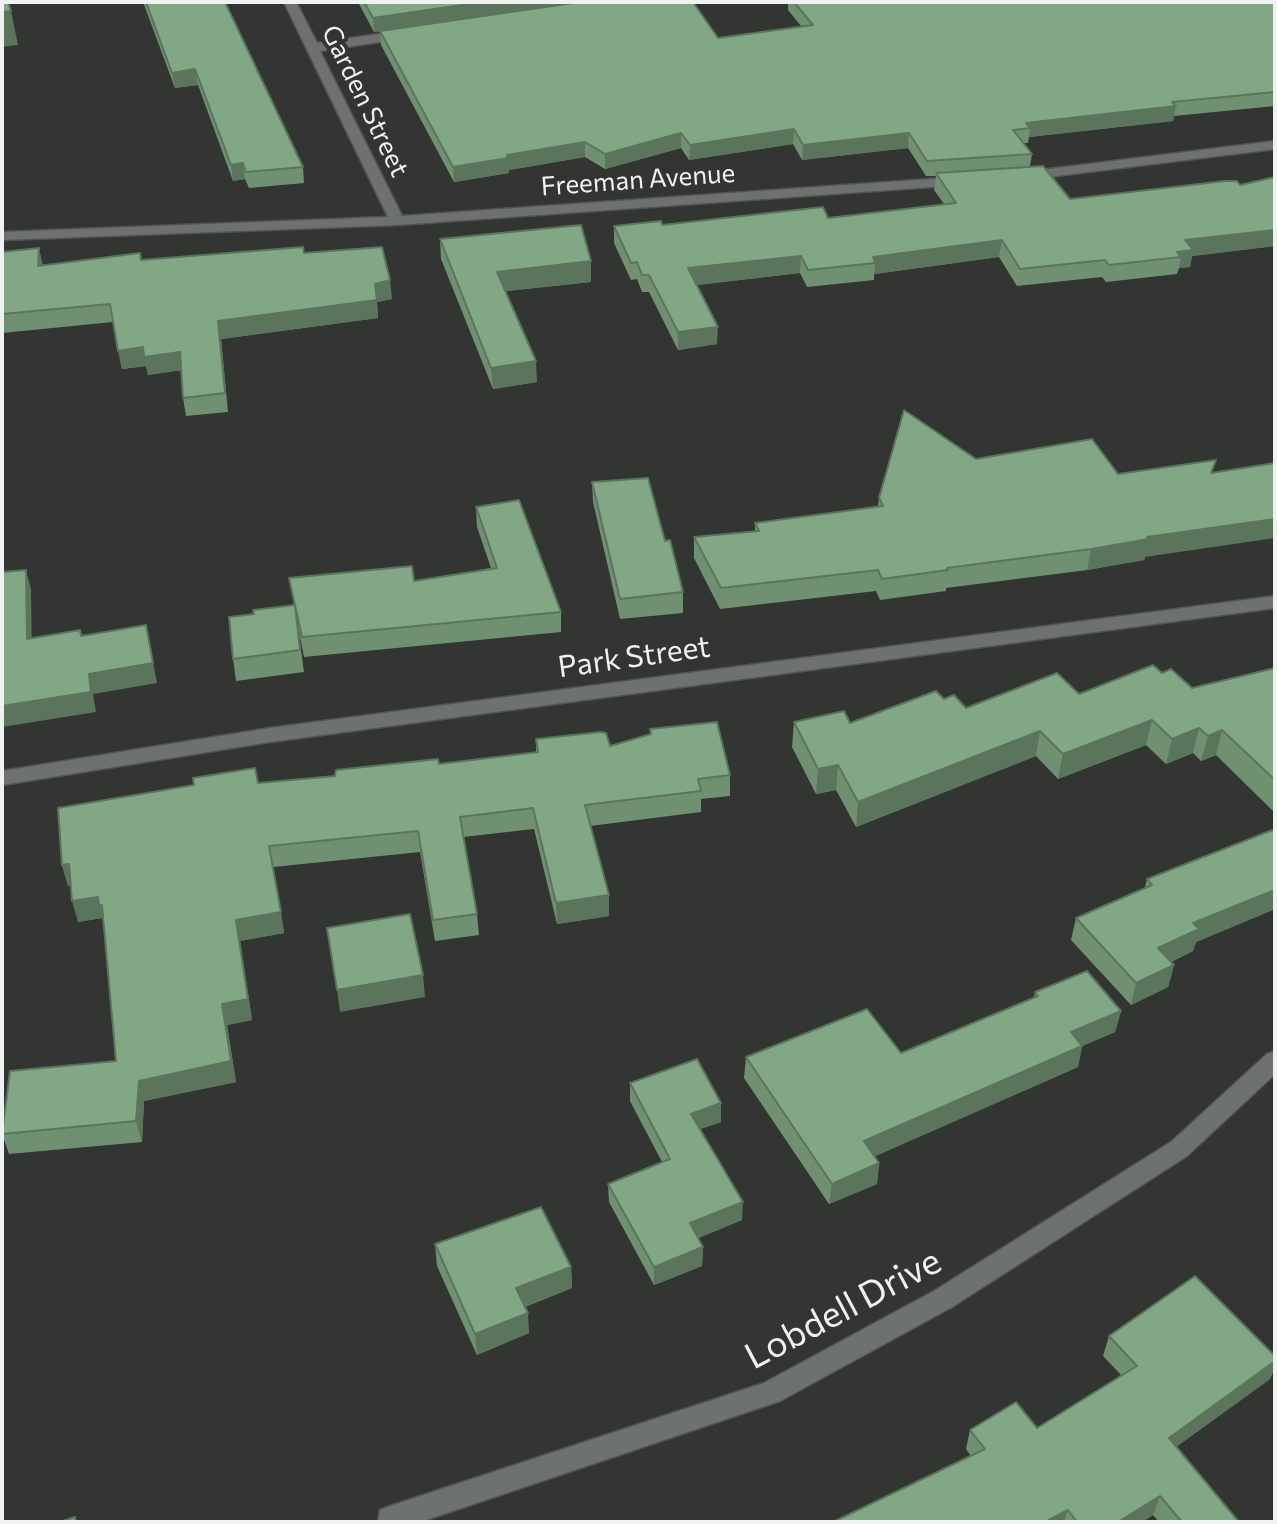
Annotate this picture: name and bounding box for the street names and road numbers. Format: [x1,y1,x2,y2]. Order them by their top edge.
street label: Garden Street [315,20,415,182]
street label: Freeman Avenue [540,158,736,202]
street label: Park Street [556,629,712,685]
street label: Lobdell Drive [738,1239,948,1379]

